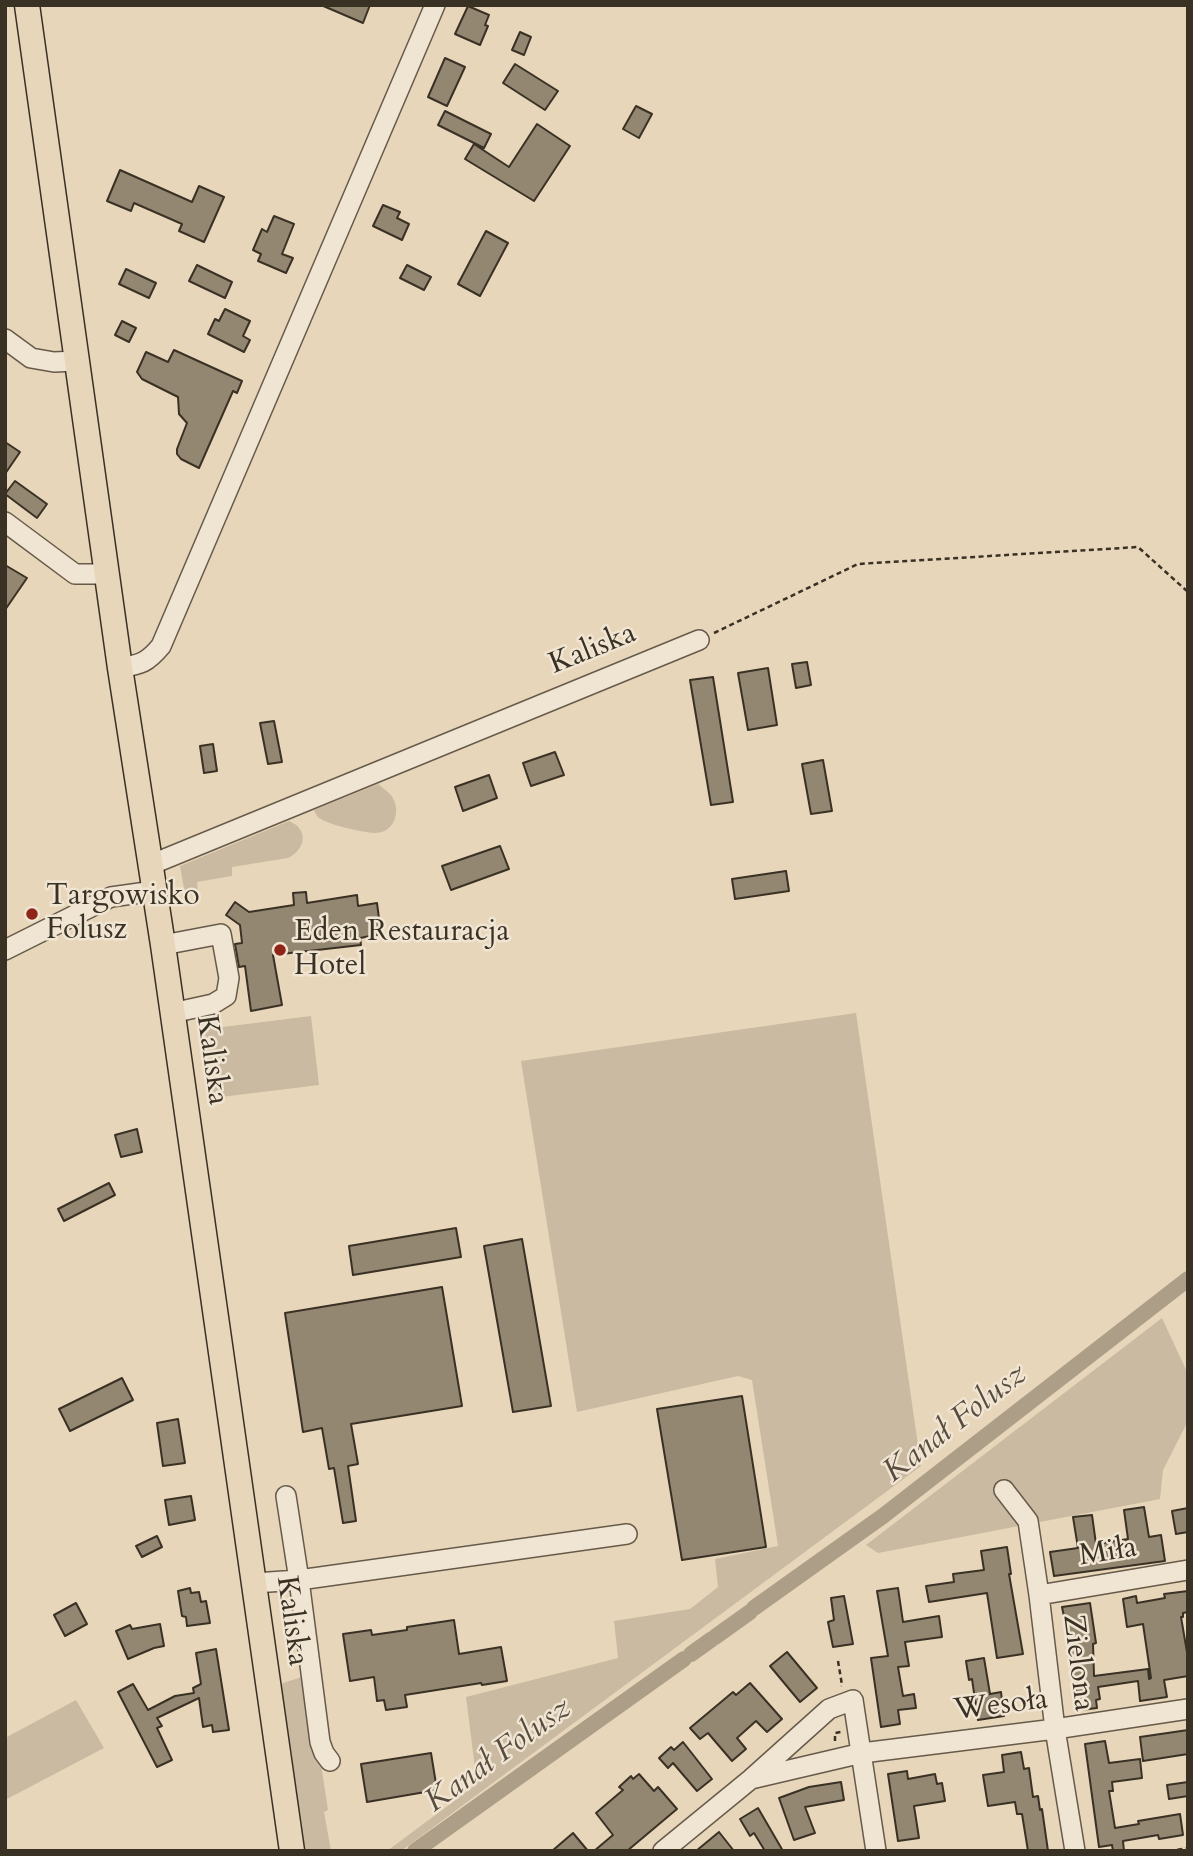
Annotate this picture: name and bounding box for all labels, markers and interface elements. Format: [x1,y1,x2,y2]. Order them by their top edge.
street label: Kaliska [544,616,642,684]
place label: Targowisko Folusz [46,879,200,950]
marker: Targowisko Folusz [24,906,40,922]
place label: Eden Restauracja Hotel [294,915,510,986]
marker: Eden Restauracja Hotel [272,942,288,958]
street label: Kaliska [187,1013,235,1107]
water label: Kanał Folusz [876,1356,1036,1492]
street label: Miła [1077,1531,1139,1575]
street label: Kaliska [267,1574,315,1668]
street label: Zielona [1053,1613,1101,1713]
street label: Wesoła [952,1682,1050,1730]
water label: Kanał Folusz [418,1690,580,1822]

